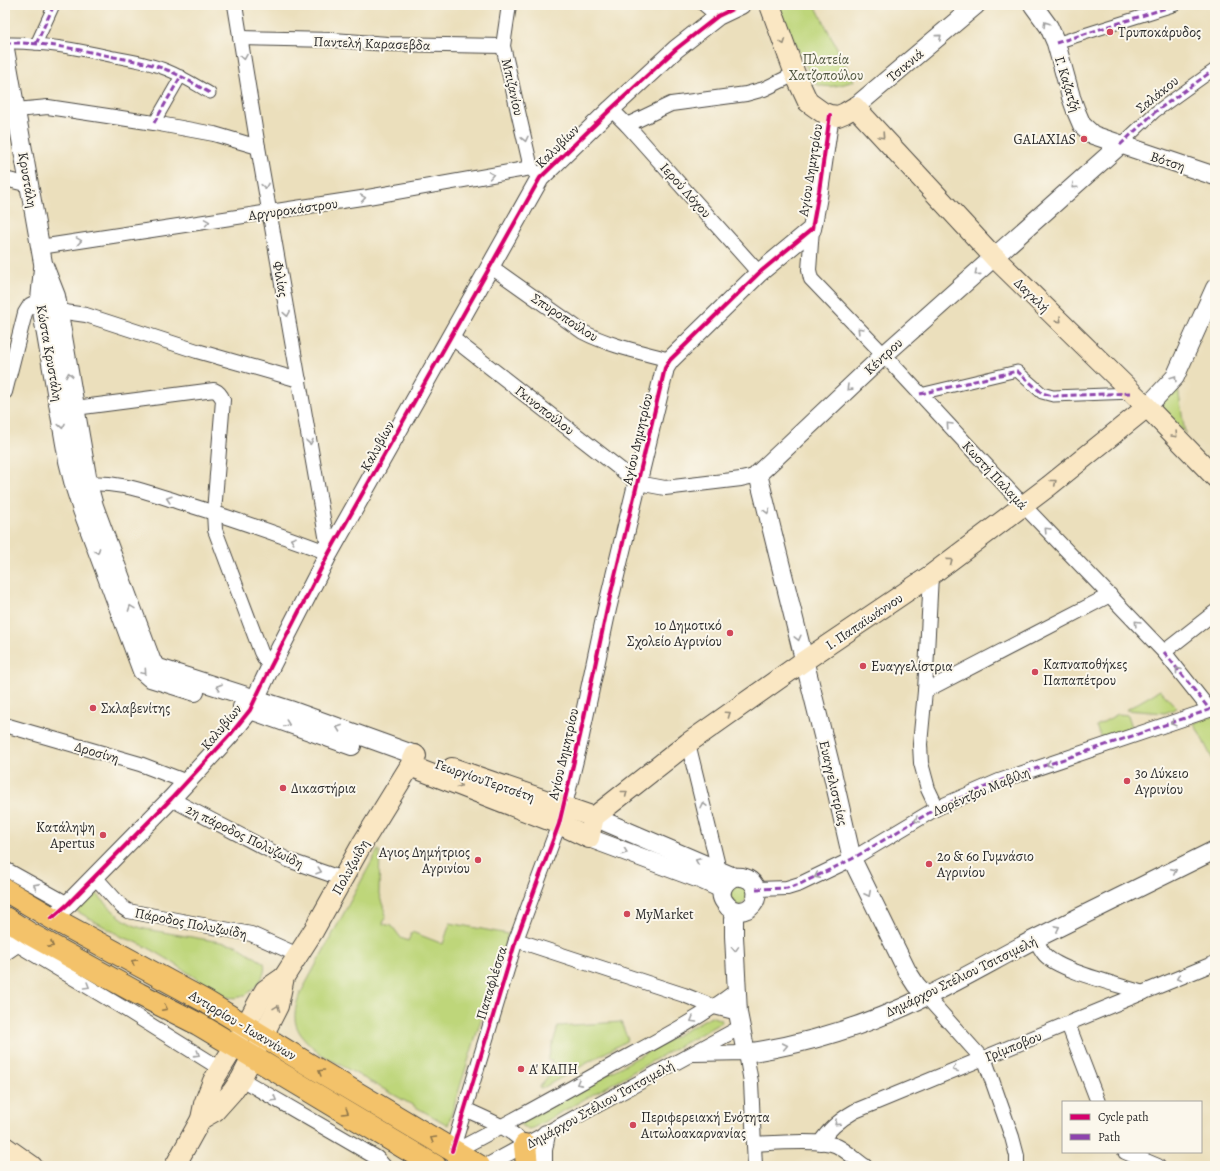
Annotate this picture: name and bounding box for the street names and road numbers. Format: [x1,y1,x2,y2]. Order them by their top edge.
street label: Παντελή Καρασεβδα [313,32,431,55]
street label: Τσικνιά [883,44,928,86]
street label: Γ. Καζατζή [1050,54,1085,114]
street label: Μπιζανίου [497,57,528,118]
street label: Σαλάκου [1132,71,1183,117]
street label: Καλυβίων [531,120,584,172]
street label: Αγίου Δημητρίου [794,122,827,219]
street label: Βότση [1148,147,1188,176]
street label: Κρυστάλη [13,151,42,210]
street label: Ιερού Λόχου [656,159,716,222]
street label: Αργυροκάστρου [246,194,339,225]
street label: Φιλίας [268,259,293,299]
street label: Δαγκλή [1010,274,1054,317]
street label: Σπυροπούλου [528,289,602,346]
street label: Κώστα Κρυστάλη [32,303,67,403]
street label: Κέντρου [860,334,907,379]
street label: Γκινοπούλου [511,381,578,440]
street label: Αγίου Δημητρίου [617,391,657,488]
street label: Καλυβίων [356,417,399,475]
street label: Κωστή Παλαμά [958,437,1032,514]
street label: Ι. Παπαϊωάννου [822,589,907,654]
street label: Καλυβίων [196,700,246,754]
street label: Αγίου Δημητρίου [543,706,583,803]
street label: Δροσίνη [72,737,121,768]
street label: Ευαγγελιστρίας [814,739,853,828]
street label: ΓεωργίουΤερτσέτη [432,754,537,806]
street label: Λορέντζου Μαβίλη [929,762,1033,821]
street label: 2η πάροδος Πολυζωίδη [183,800,307,873]
street label: Πολυζωίδη [327,836,374,898]
street label: Πάροδος Πολυζωίδη [133,903,249,944]
street label: Δημάρχου Στέλιου Τσιτσιμελή [882,931,1040,1021]
street label: Παπαφλέσσα [471,944,512,1022]
street label: Αντιρρίου - Ιωαννίνων [185,985,300,1065]
street label: Γρίμποβου [982,1026,1044,1066]
street label: Δημάρχου Στέλιου Τσιτσιμελή [523,1056,678,1153]

